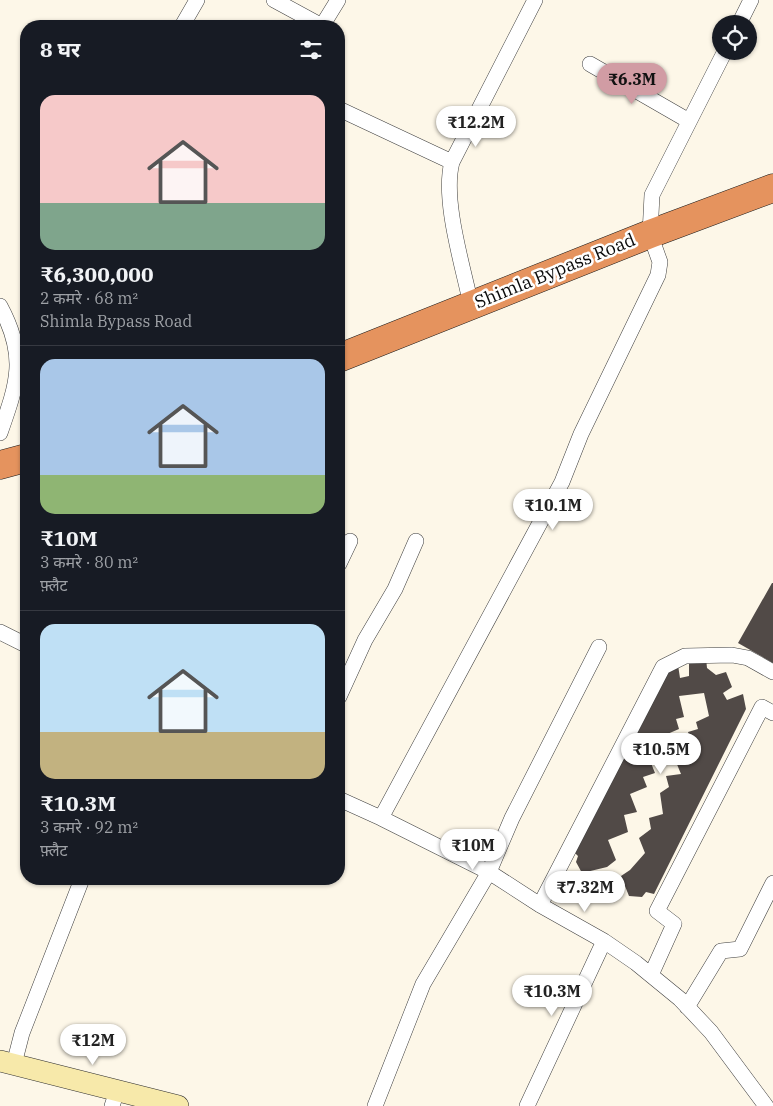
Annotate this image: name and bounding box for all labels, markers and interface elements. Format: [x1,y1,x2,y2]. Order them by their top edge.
map controls [712,15,757,60]
button: locate [712,15,757,60]
text: 8 घर [40,35,80,63]
icon: filters [297,36,325,64]
pin: ₹6.3M [597,62,667,105]
text: ₹6.3M [608,69,656,89]
pin: ₹12.2M [435,106,517,148]
text: ₹12.2M [447,112,505,132]
icon: home [138,127,228,217]
street label: Shimla Bypass Road [471,228,639,313]
text: ₹6,300,000 [40,260,154,288]
text: 2 कमरे · 68 m² [40,288,138,308]
text: Shimla Bypass Road [40,311,192,331]
icon: home [138,391,228,481]
pin: ₹10.1M [512,488,594,531]
text: ₹10.1M [524,495,582,515]
text: ₹10M [40,524,98,552]
text: 3 कमरे · 80 m² [40,552,138,572]
text: फ़्लैट [40,575,68,595]
icon: home [138,656,228,746]
pin: ₹10.5M [620,732,702,775]
text: ₹10.5M [632,739,690,759]
text: ₹10.3M [40,789,116,817]
text: 3 कमरे · 92 m² [40,817,138,837]
pin: ₹10M [443,828,503,871]
text: ₹10M [451,835,495,855]
text: फ़्लैट [40,840,68,860]
pin: ₹7.32M [544,870,626,913]
text: ₹7.32M [556,877,614,897]
pin: ₹10.3M [511,974,593,1017]
text: ₹10.3M [523,981,581,1001]
pin: ₹12M [63,1024,123,1066]
text: ₹12M [71,1030,115,1050]

